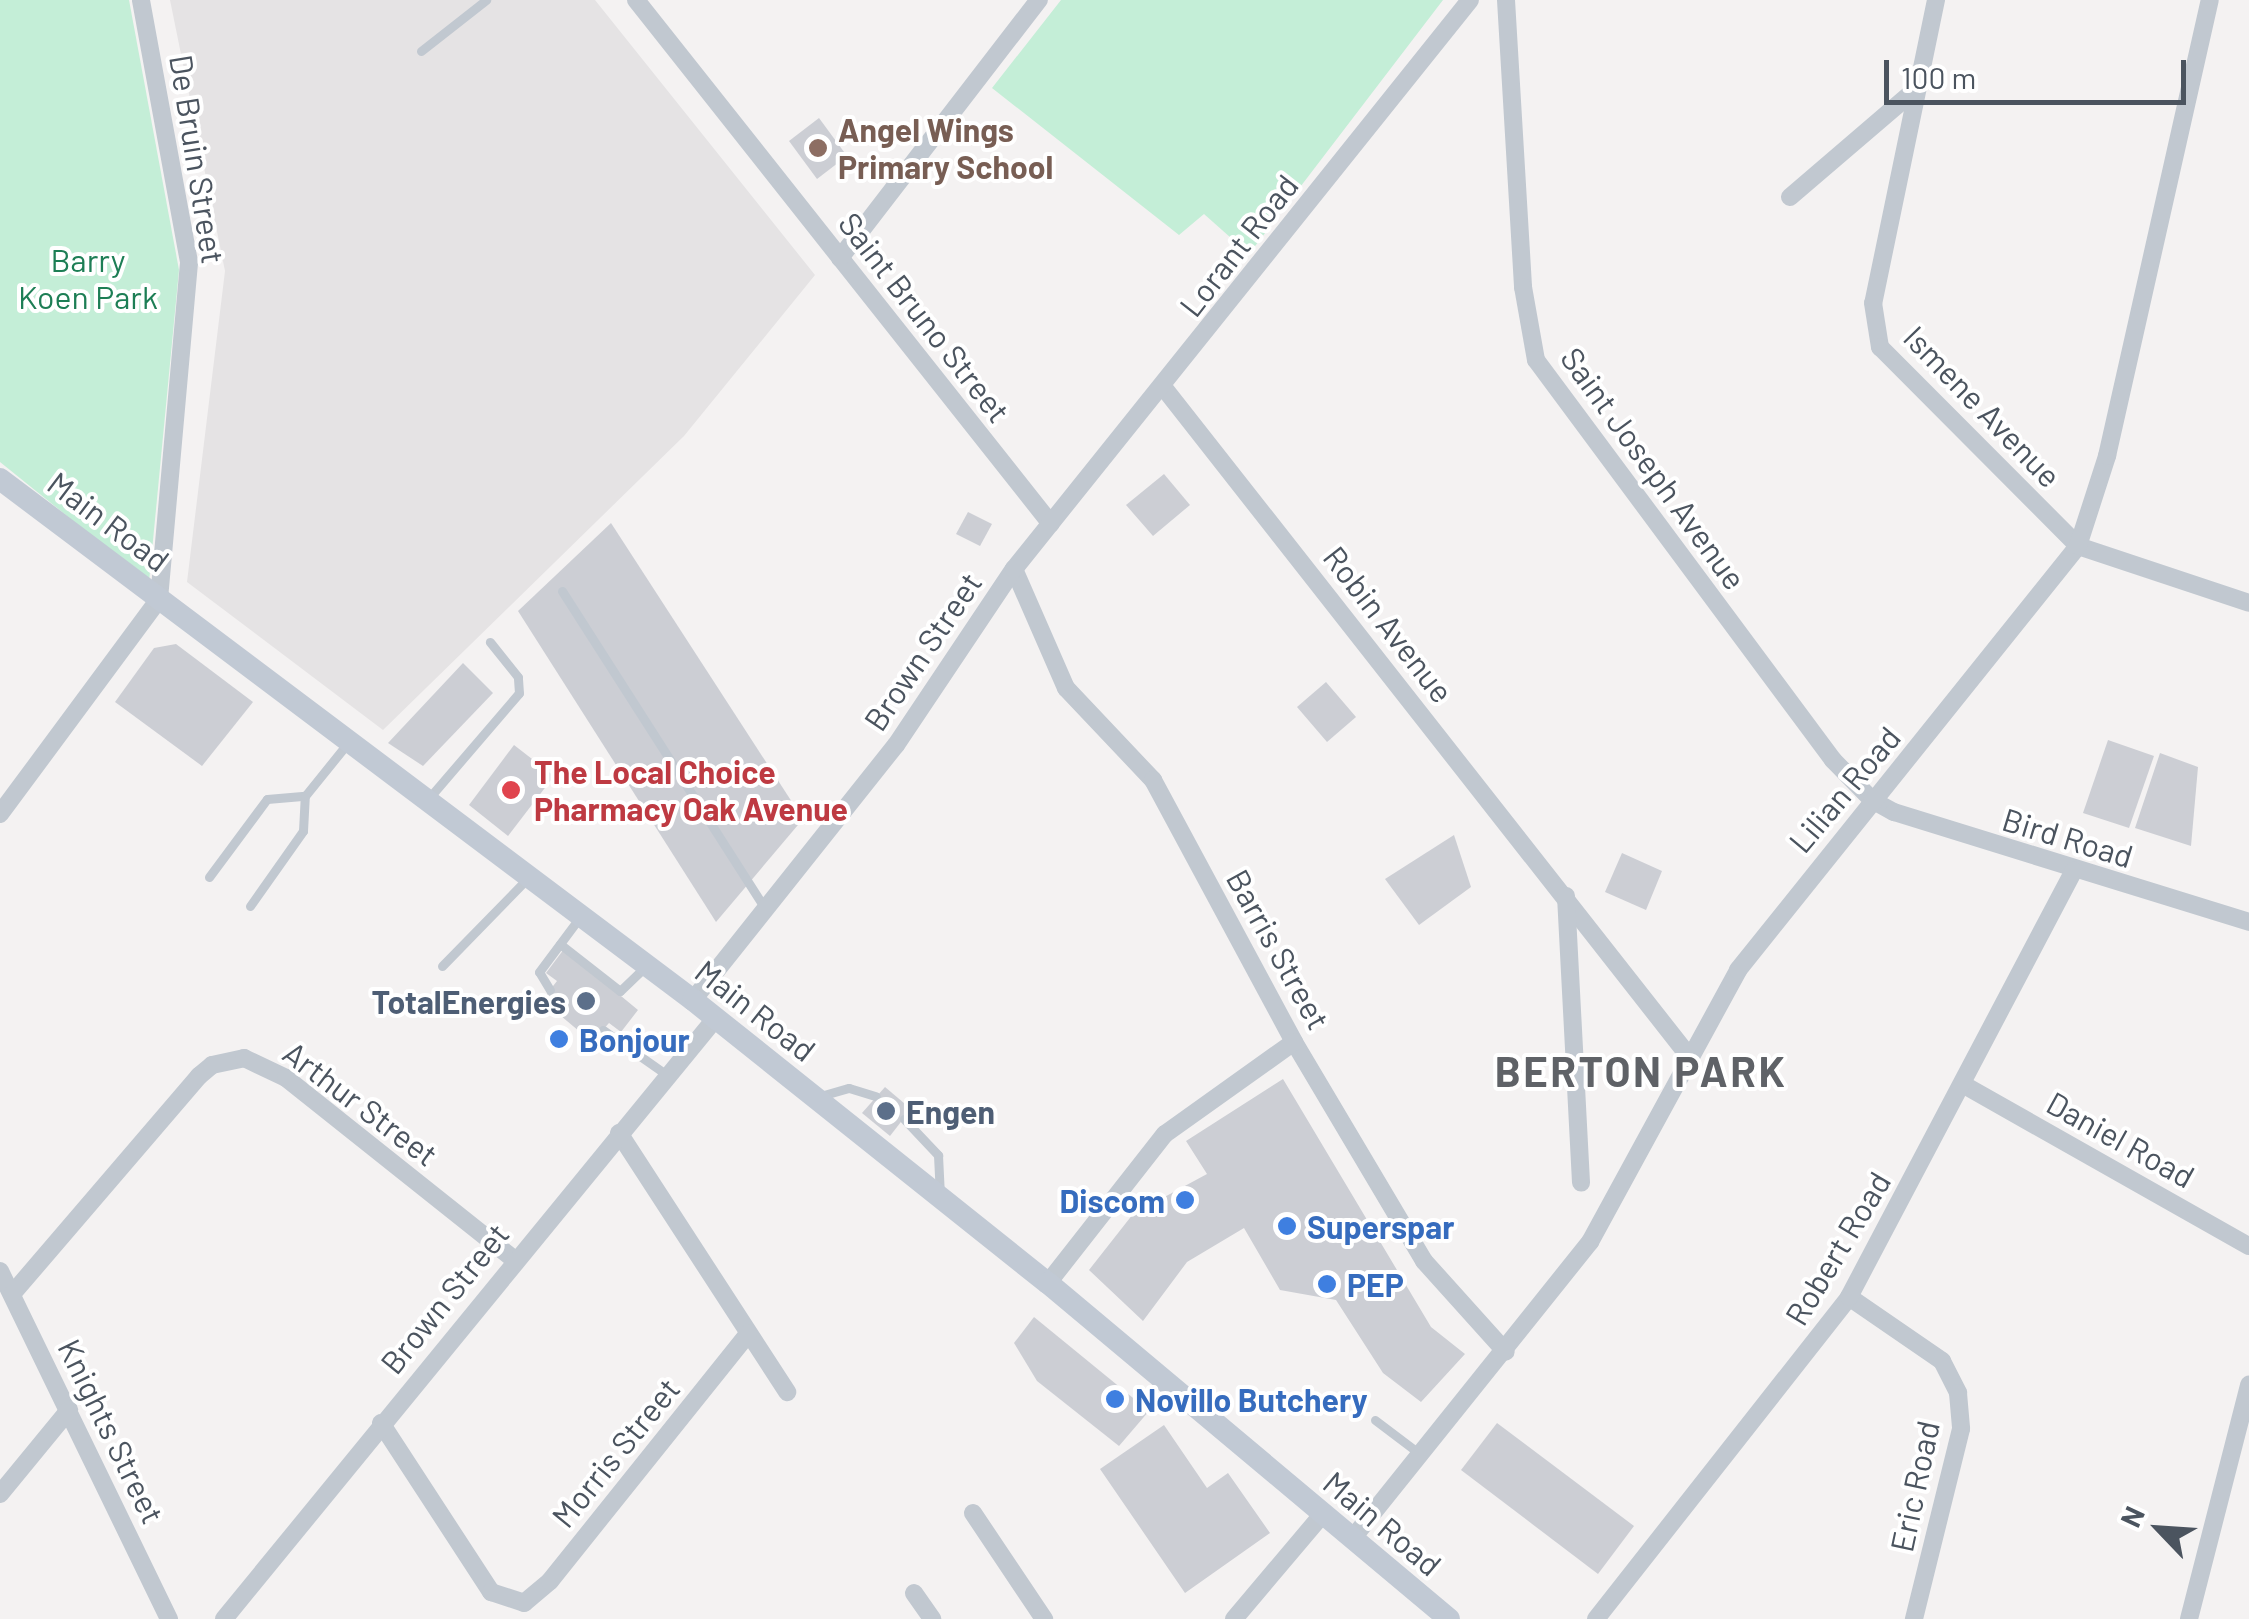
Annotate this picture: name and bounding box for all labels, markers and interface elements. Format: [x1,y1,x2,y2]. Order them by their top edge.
scale bar [1889,40,2192,102]
street label: De Bruin Street [163,52,233,266]
text: 100 m [1901,59,1976,95]
place label: Angel Wings Primary School [838,111,1053,186]
marker: Angel Wings Primary School [807,137,829,159]
street label: Lorant Road [1171,166,1305,324]
street label: Saint Bruno Street [831,205,1019,429]
park label: Barry Koen Park [18,241,158,316]
street label: Ismene Avenue [1897,317,2069,495]
street label: Saint Joseph Avenue [1553,340,1755,596]
street label: Main Road [41,463,177,579]
street label: Robin Avenue [1316,538,1462,710]
street label: Brown Street [855,565,989,737]
street label: Lilian Road [1780,718,1908,860]
place label: The Local Choice Pharmacy Oak Avenue [534,753,848,828]
marker: The Local Choice Pharmacy Oak Avenue [498,777,524,803]
street label: Bird Road [1998,799,2138,875]
street label: Barris Street [1219,862,1339,1036]
street label: Main Road [688,951,824,1069]
place label: TotalEnergies [371,982,566,1020]
marker: TotalEnergies [575,990,597,1012]
place label: Bonjour [579,1020,690,1058]
marker: Bonjour [548,1028,570,1050]
street label: Arthur Street [276,1033,446,1173]
district label: BERTON PARK [1495,1045,1787,1095]
street label: Daniel Road [2040,1083,2202,1195]
place label: Engen [906,1092,995,1130]
marker: Engen [875,1100,897,1122]
street label: Robert Road [1776,1164,1898,1332]
place label: Discom [1059,1181,1165,1219]
marker: Discom [1174,1189,1196,1211]
place label: Superspar [1307,1207,1454,1245]
street label: Brown Street [372,1215,516,1381]
marker: Superspar [1276,1215,1298,1237]
place label: PEP [1347,1265,1404,1303]
marker: PEP [1316,1273,1338,1295]
street label: Knights Street [51,1333,173,1529]
street label: Morris Street [543,1370,687,1534]
place label: Novillo Butchery [1135,1380,1368,1418]
marker: Novillo Butchery [1104,1388,1126,1410]
street label: Eric Road [1881,1417,1947,1555]
street label: Main Road [1316,1463,1450,1583]
north arrow [2109,1479,2209,1579]
text: N [2112,1501,2151,1532]

